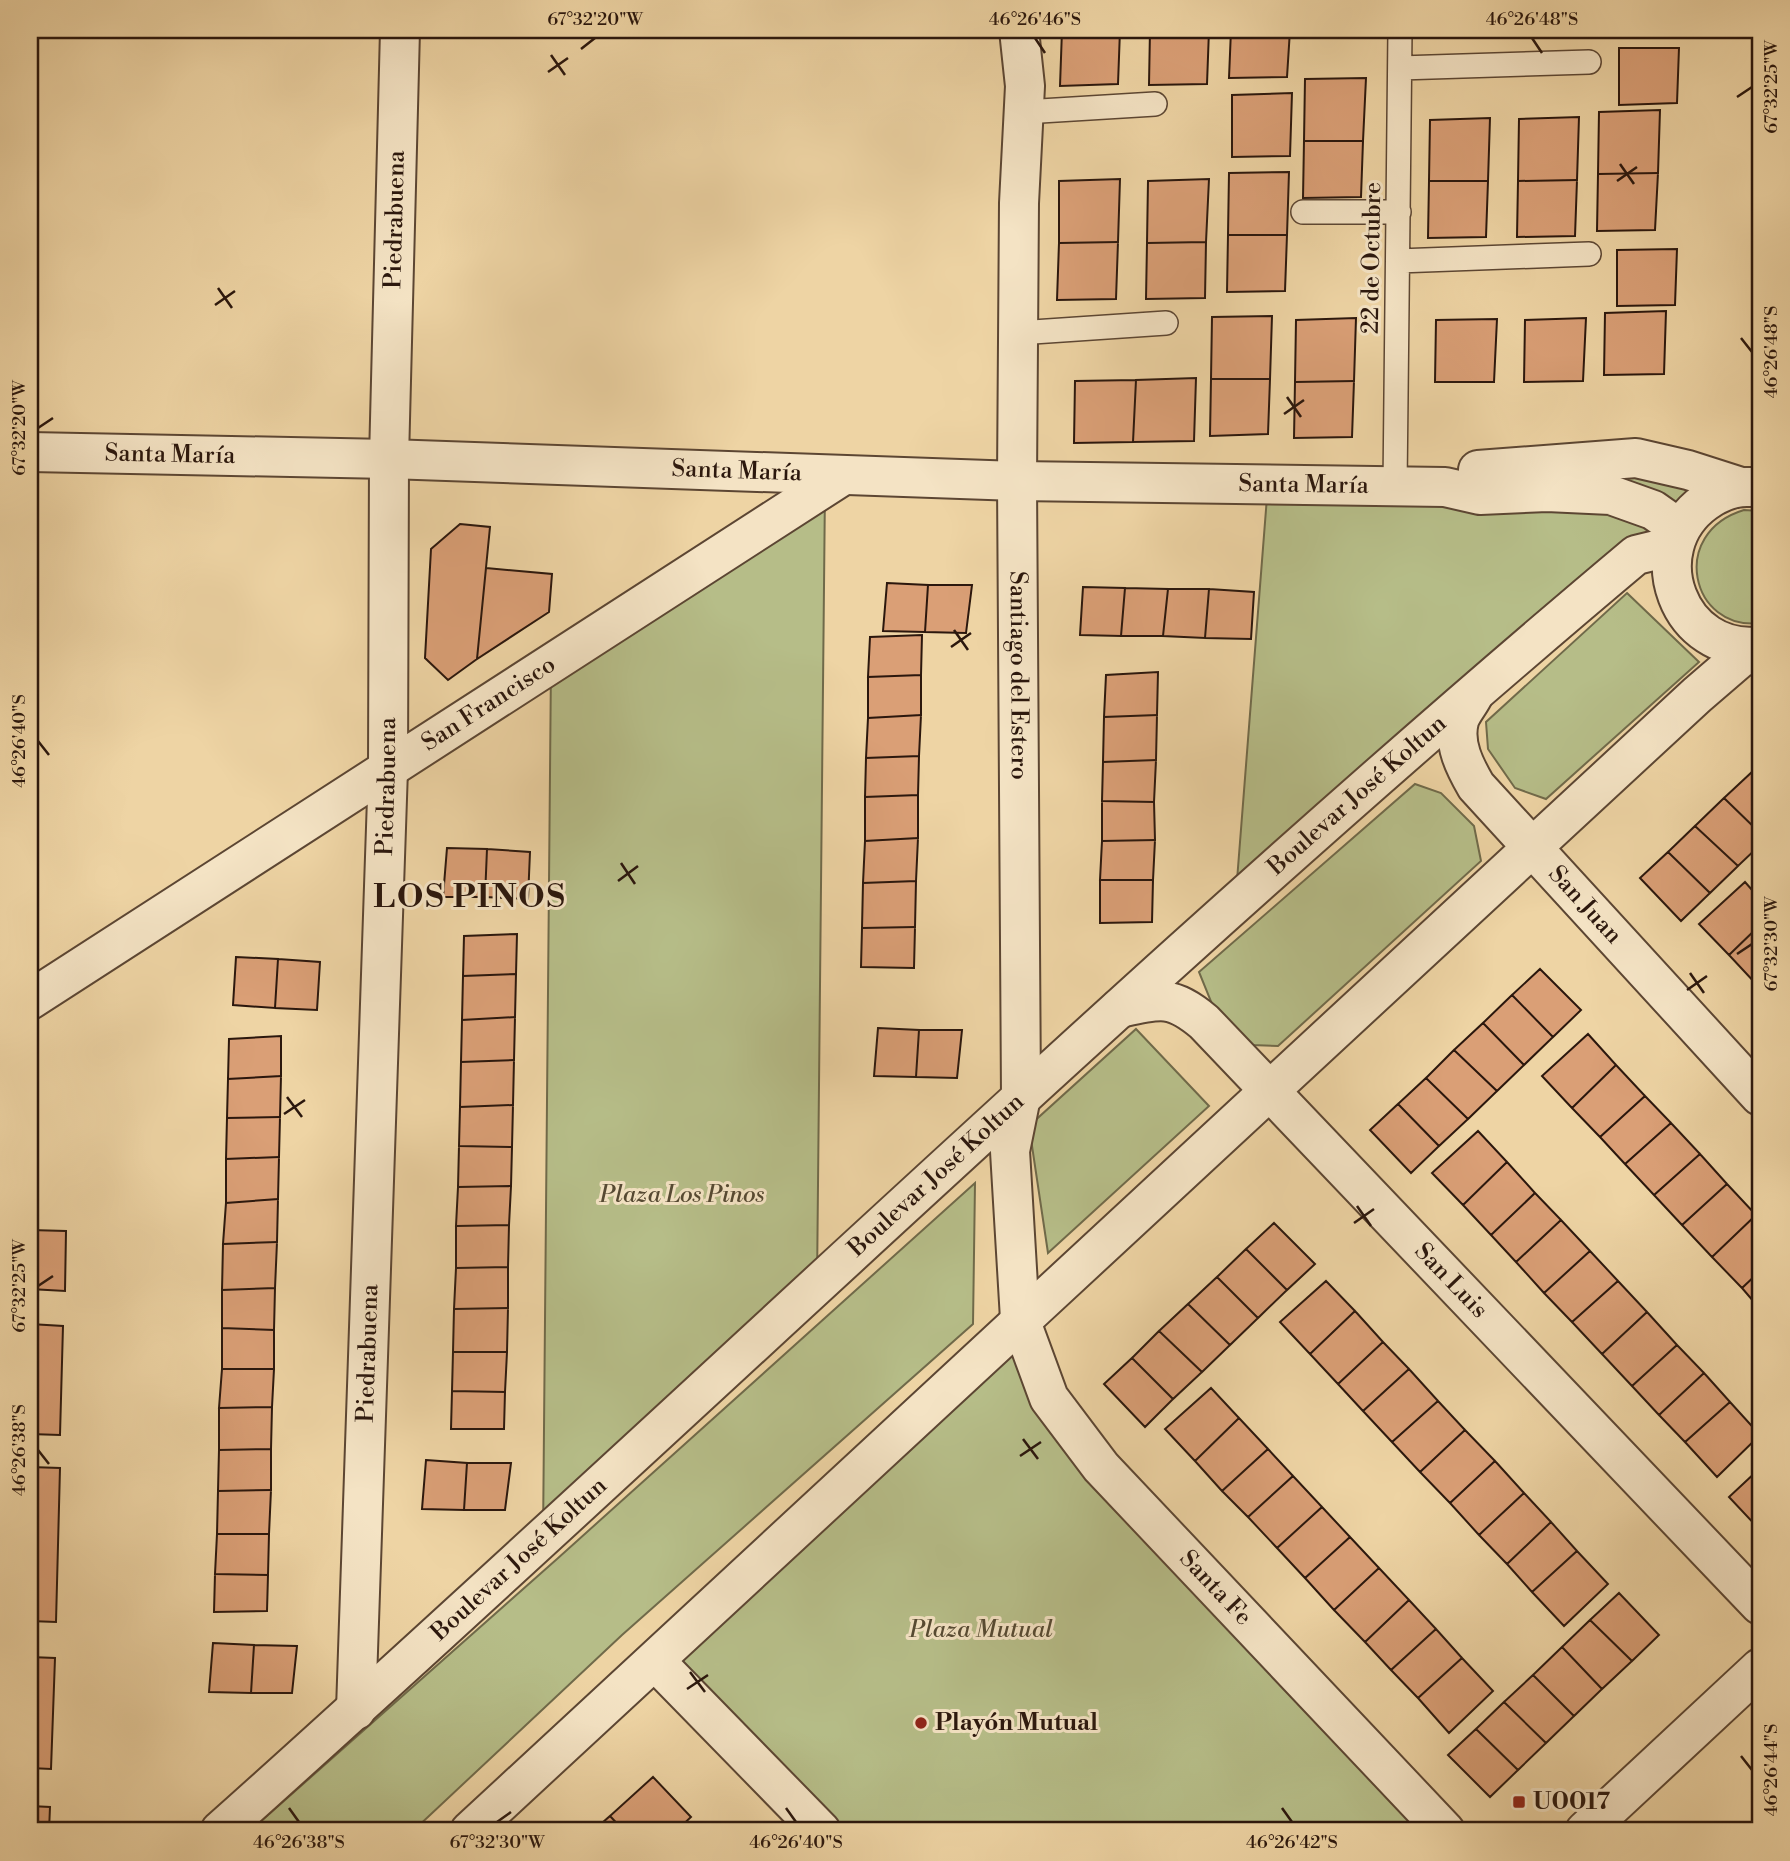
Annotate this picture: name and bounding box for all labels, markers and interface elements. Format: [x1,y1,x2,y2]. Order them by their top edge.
text: 67°32'20"W [547,8,643,31]
text: 46°26'46"S [989,8,1081,31]
text: 46°26'48"S [1486,8,1578,31]
text: 67°32'25"W [1760,40,1783,134]
street label: Piedrabuena [378,149,412,289]
street label: 22 de Octubre [1356,182,1388,334]
text: 46°26'48"S [1760,306,1783,398]
text: 67°32'20"W [8,380,31,476]
street label: Santa María [104,438,236,471]
street label: Santa María [671,454,803,488]
street label: Santa María [1238,469,1370,501]
street label: Santiago del Estero [1003,571,1034,780]
street label: San Francisco [416,650,561,758]
text: 46°26'40"S [8,694,31,788]
street label: Boulevar José Koltun [1261,709,1453,883]
street label: Piedrabuena [370,716,403,856]
street label: San Juan [1542,860,1628,950]
district label: LOS PINOS [373,877,567,917]
text: 67°32'30"W [1760,896,1783,992]
street label: Boulevar José Koltun [841,1087,1031,1264]
park label: Plaza Los Pinos [599,1180,764,1210]
street label: San Luis [1408,1237,1494,1325]
text: 67°32'25"W [8,1239,31,1333]
street label: Piedrabuena [351,1283,386,1423]
text: 46°26'38"S [8,1404,31,1496]
street label: Boulevar José Koltun [424,1471,613,1648]
street label: Santa Fe [1173,1544,1258,1632]
park label: Plaza Mutual [908,1615,1053,1645]
place label: Playón Mutual [935,1708,1098,1738]
marker: Playón Mutual [913,1715,929,1731]
text: 46°26'44"S [1760,1724,1783,1816]
place label: U0017 [1533,1787,1610,1817]
marker: U0017 [1511,1794,1527,1810]
text: 46°26'38"S [253,1831,345,1854]
text: 67°32'30"W [449,1831,545,1854]
text: 46°26'40"S [749,1831,843,1854]
text: 46°26'42"S [1246,1831,1338,1854]

